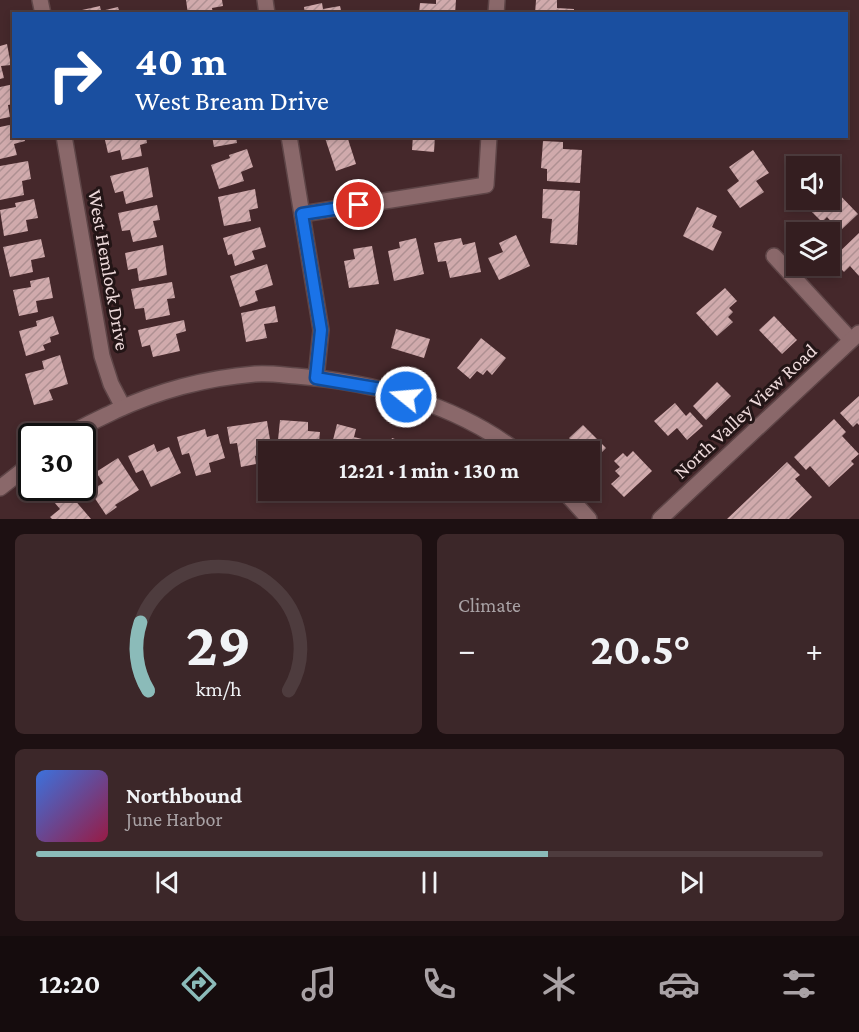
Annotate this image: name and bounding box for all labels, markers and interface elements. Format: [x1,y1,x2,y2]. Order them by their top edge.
icon: right [36,36,114,114]
text: 40 m [135,37,227,84]
text: West Bream Drive [135,86,329,116]
map controls [786,156,840,276]
button: sound [786,156,840,210]
pin [333,179,384,230]
street label: West Hemlock Drive [84,188,134,352]
icon: arrive [342,188,375,221]
button: layers [786,222,840,276]
street label: North Valley View Road [669,339,822,484]
position arrow [374,365,438,429]
speed limit sign: 30 [18,423,96,501]
text: 12:21 · 1 min · 130 m [339,458,519,483]
text: Climate [458,594,521,616]
text: 29 [186,609,251,678]
text: 20.5° [590,624,691,674]
text: − [458,631,475,668]
text: + [806,631,823,668]
text: km/h [195,677,242,701]
text: Northbound [126,783,242,808]
text: June Harbor [126,808,223,830]
icon: previous [151,866,184,899]
icon: pause [413,866,446,899]
icon: next [675,866,708,899]
icon: directions [178,963,220,1005]
icon: music [298,963,340,1005]
icon: phone [418,963,460,1005]
icon: climate [538,963,580,1005]
icon: car [658,963,700,1005]
icon: filters [778,963,820,1005]
text: 12:20 [39,969,101,999]

